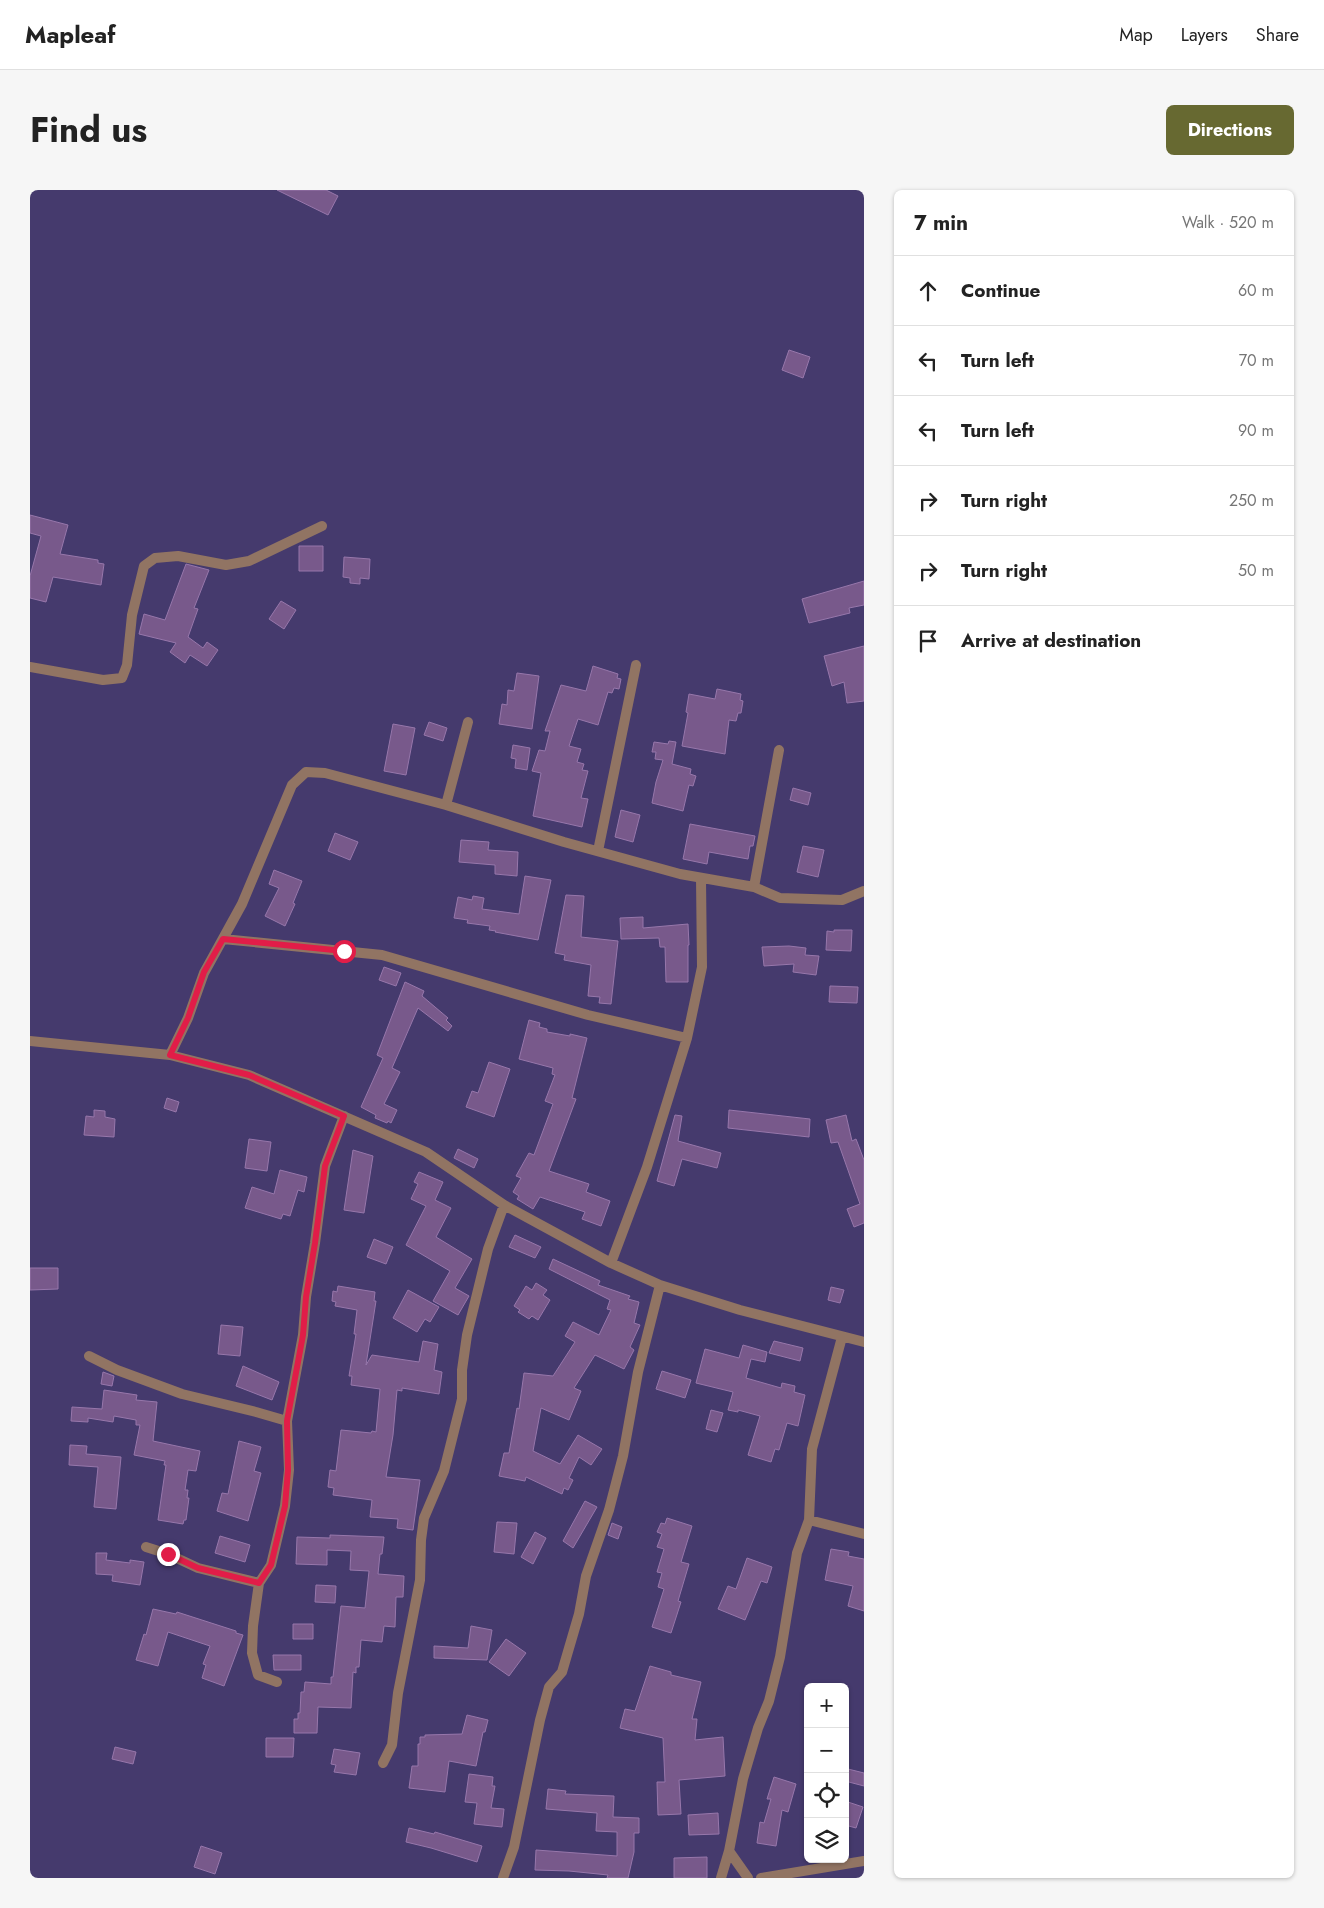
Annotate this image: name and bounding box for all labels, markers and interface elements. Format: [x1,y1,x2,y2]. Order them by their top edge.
text: Mapleaf [25,17,116,52]
text: Map [1119,22,1153,48]
text: Layers [1181,22,1228,48]
text: Share [1256,22,1299,48]
text: Find us [30,105,147,155]
button: Directions [1166,105,1294,155]
text: 7 min [914,208,968,238]
text: Walk · 520 m [1182,211,1274,234]
icon: ahead [914,277,942,305]
text: Continue [961,277,1040,304]
text: 60 m [1238,279,1274,302]
icon: left [914,347,942,375]
text: Turn left [961,347,1034,374]
text: 70 m [1239,349,1274,372]
icon: left [914,417,942,445]
text: Turn left [961,417,1034,444]
text: 90 m [1238,419,1274,442]
icon: right [914,487,942,515]
text: Turn right [961,487,1047,514]
text: 250 m [1229,489,1274,512]
icon: right [914,557,942,585]
text: Turn right [961,557,1047,584]
text: 50 m [1238,559,1274,582]
icon: arrive [914,627,942,655]
text: Arrive at destination [961,627,1141,654]
route start [333,940,356,963]
route end [157,1543,180,1566]
map controls [804,1683,849,1863]
button: + [804,1683,849,1728]
button: − [804,1728,849,1773]
button: locate [804,1773,849,1818]
button: layers [804,1818,849,1863]

